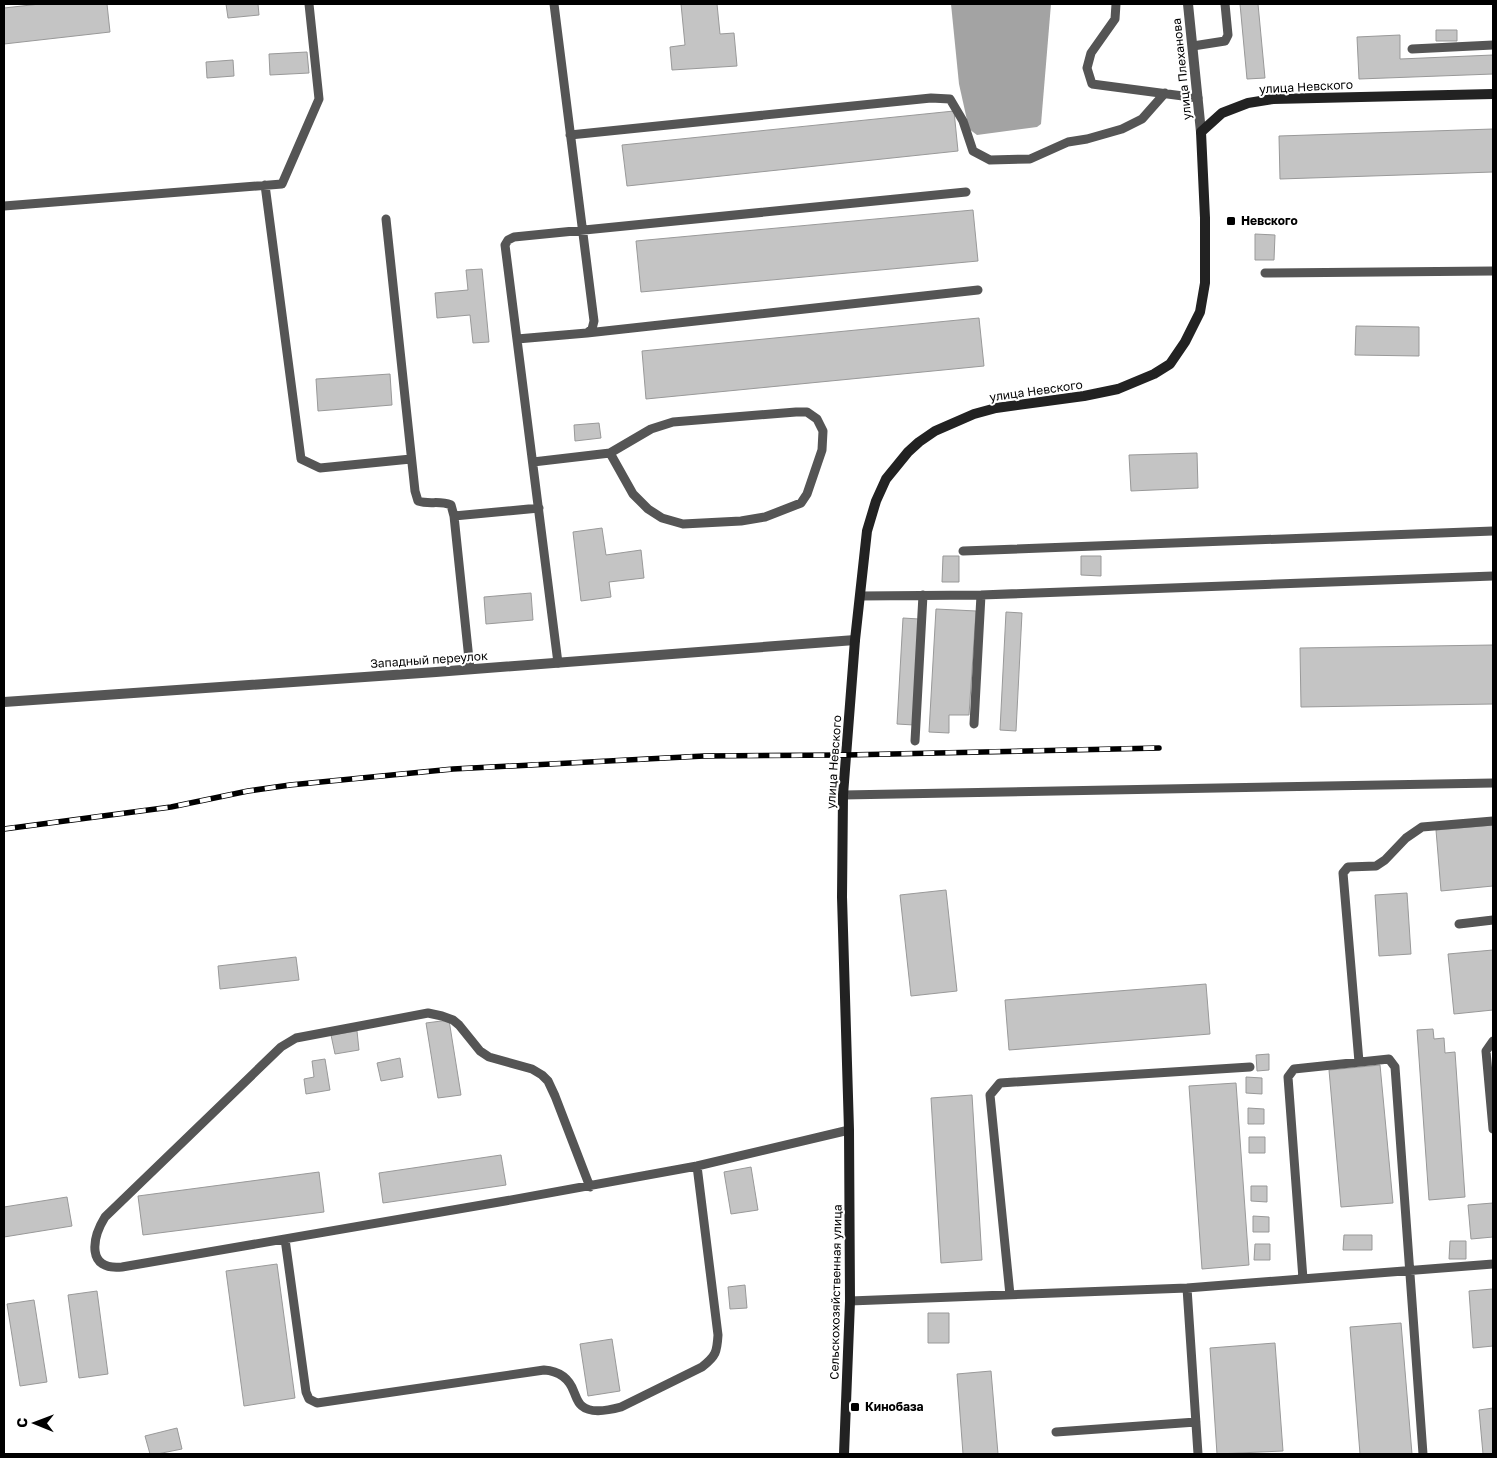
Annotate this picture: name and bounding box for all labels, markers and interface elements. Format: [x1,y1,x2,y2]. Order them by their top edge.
street label: улица Плеханова [1169,17,1194,121]
street label: улица Невского [1259,77,1353,96]
place label: Невского [1241,213,1298,228]
marker: Невского [1225,215,1237,227]
street label: улица Невского [988,377,1084,404]
street label: Западный переулок [370,648,488,671]
street label: улица Невского [823,715,844,809]
street label: Сельскохозяйственная улица [826,1204,845,1380]
north arrow [10,1398,60,1448]
place label: Кинобаза [865,1399,924,1414]
marker: Кинобаза [849,1401,861,1413]
text: С [13,1418,30,1428]

